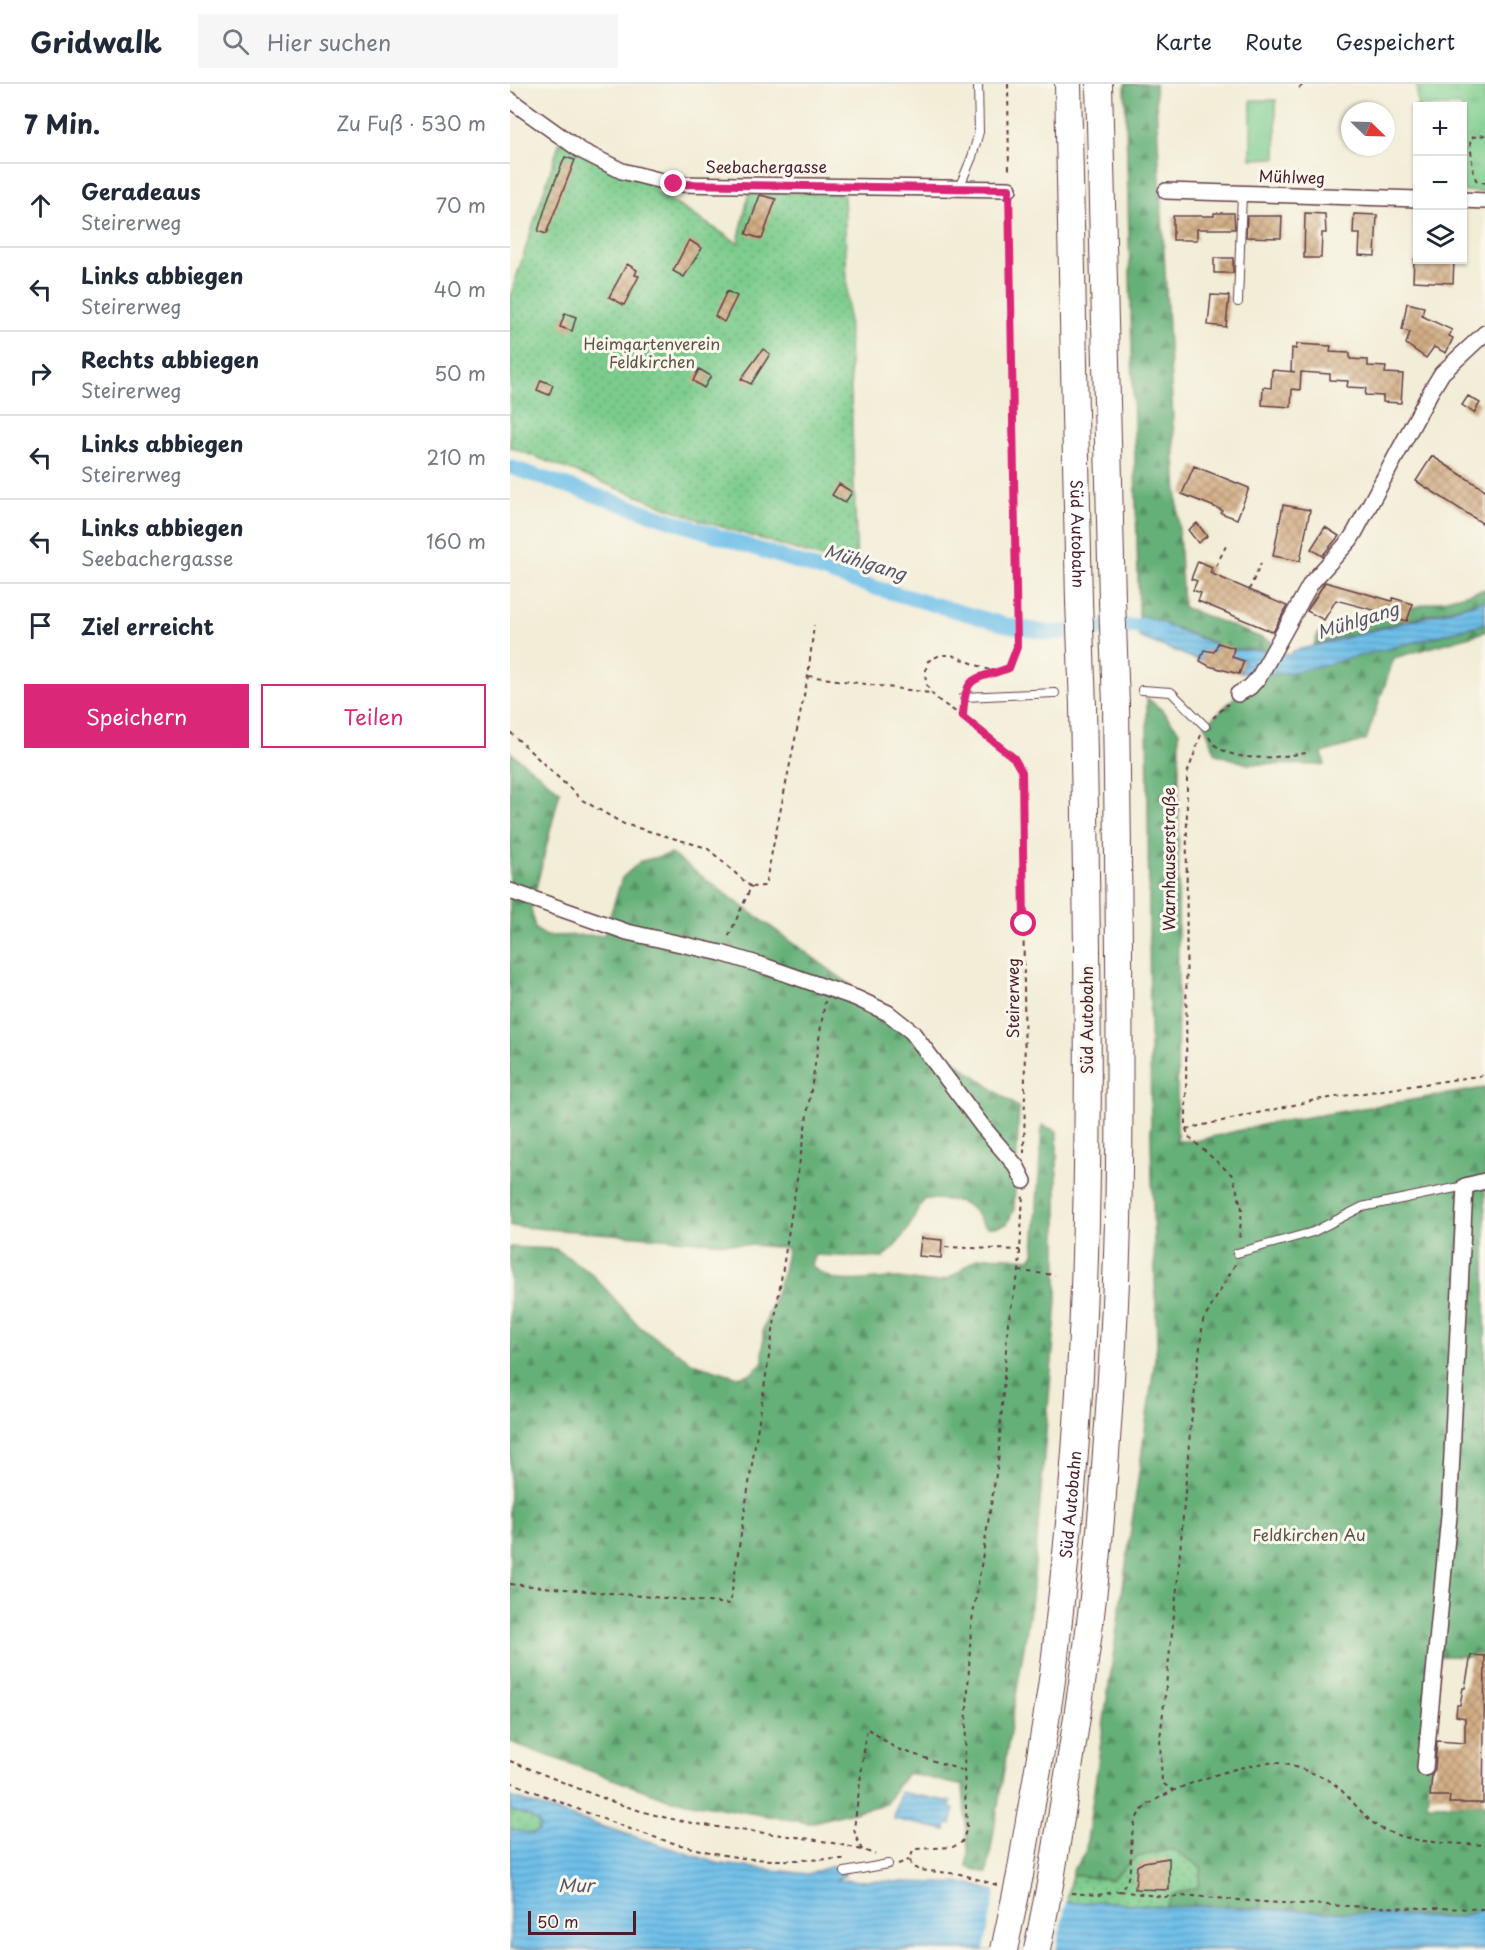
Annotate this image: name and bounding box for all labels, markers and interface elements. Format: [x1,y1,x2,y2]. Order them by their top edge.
search box [198,14,618,68]
text: Gridwalk [30,20,162,63]
icon: search [219,25,252,58]
text: Hier suchen [267,25,391,58]
text: Karte [1155,25,1212,57]
text: Route [1245,25,1303,57]
text: Gespeichert [1336,25,1455,57]
north arrow [1341,102,1395,156]
map controls [1413,102,1467,264]
button: + [1413,102,1467,156]
text: 7 Min. [24,104,100,143]
text: Zu Fuß · 530 m [336,108,486,138]
street label: Seebachergasse [705,154,827,178]
button: − [1413,156,1467,210]
street label: Mühlweg [1258,163,1326,189]
route end [660,170,686,196]
text: Geradeaus [81,174,201,207]
icon: ahead [24,189,57,222]
text: 70 m [436,190,486,220]
text: Steirerweg [81,207,182,237]
button: layers [1413,210,1467,264]
text: Links abbiegen [81,258,243,291]
icon: left [24,273,57,306]
text: 40 m [434,274,486,304]
text: Steirerweg [81,291,182,321]
park label: Heimgartenverein Feldkirchen [584,331,720,373]
text: Rechts abbiegen [81,342,259,375]
icon: right [24,357,57,390]
text: 50 m [434,358,486,388]
text: Steirerweg [81,375,182,405]
text: Links abbiegen [81,426,243,459]
icon: left [24,441,57,474]
text: 210 m [427,442,486,472]
text: Steirerweg [81,459,182,489]
street label: Süd Autobahn [1065,479,1092,588]
text: Links abbiegen [81,510,243,543]
icon: left [24,525,57,558]
text: 160 m [426,526,486,556]
water label: Mühlgang [821,536,911,587]
text: Seebachergasse [81,543,233,573]
water label: Mühlgang [1313,594,1403,645]
icon: arrive [24,609,57,642]
text: Ziel erreicht [81,609,214,642]
button: Speichern [24,684,249,748]
button: Teilen [261,684,486,748]
street label: Warnhauserstraße [1156,787,1180,931]
route start [1010,910,1036,936]
street label: Steirerweg [1000,958,1024,1038]
street label: Süd Autobahn [1074,966,1098,1074]
street label: Süd Autobahn [1053,1450,1086,1560]
park label: Feldkirchen Au [1252,1522,1366,1546]
water label: Mur [558,1871,597,1898]
scale bar [528,1908,636,1936]
text: 50 m [537,1909,578,1933]

